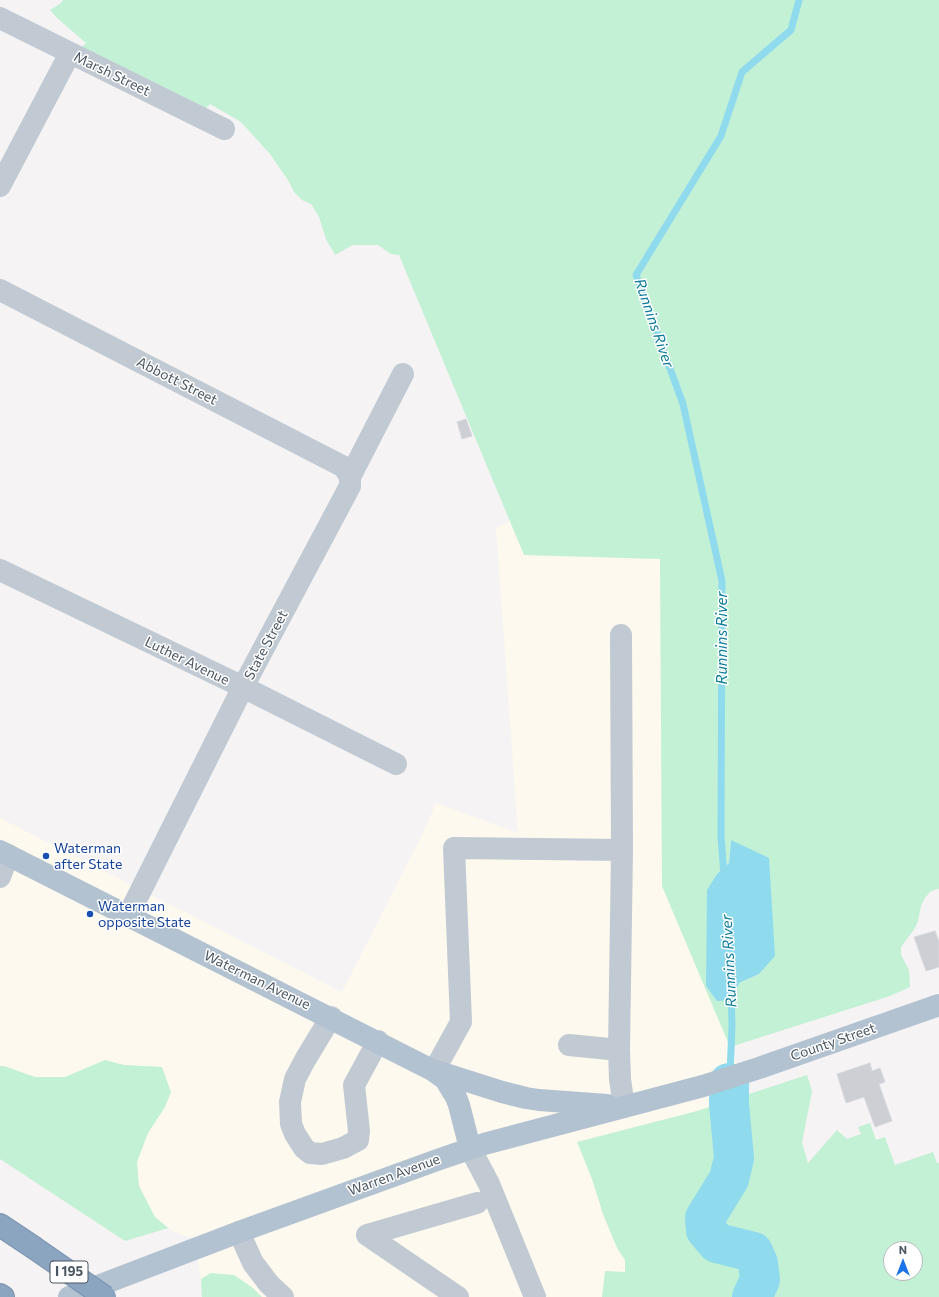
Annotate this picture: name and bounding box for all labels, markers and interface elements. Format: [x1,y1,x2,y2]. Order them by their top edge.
street label: Marsh Street [71,48,153,100]
water label: Runnins River [630,276,678,370]
street label: Abbott Street [134,353,220,409]
water label: Runnins River [713,591,731,685]
street label: State Street [241,607,291,683]
street label: Luther Avenue [142,633,232,689]
place label: Waterman after State [54,840,122,872]
marker: Waterman after State [41,851,51,861]
place label: Waterman opposite State [98,898,191,930]
marker: Waterman opposite State [85,909,95,919]
water label: Runnins River [718,914,740,1008]
street label: Waterman Avenue [201,947,313,1013]
street label: County Street [788,1020,878,1064]
street label: Warren Avenue [346,1151,442,1199]
north arrow [883,1241,923,1281]
text: N [899,1243,907,1256]
road number: I 195 [50,1261,88,1283]

